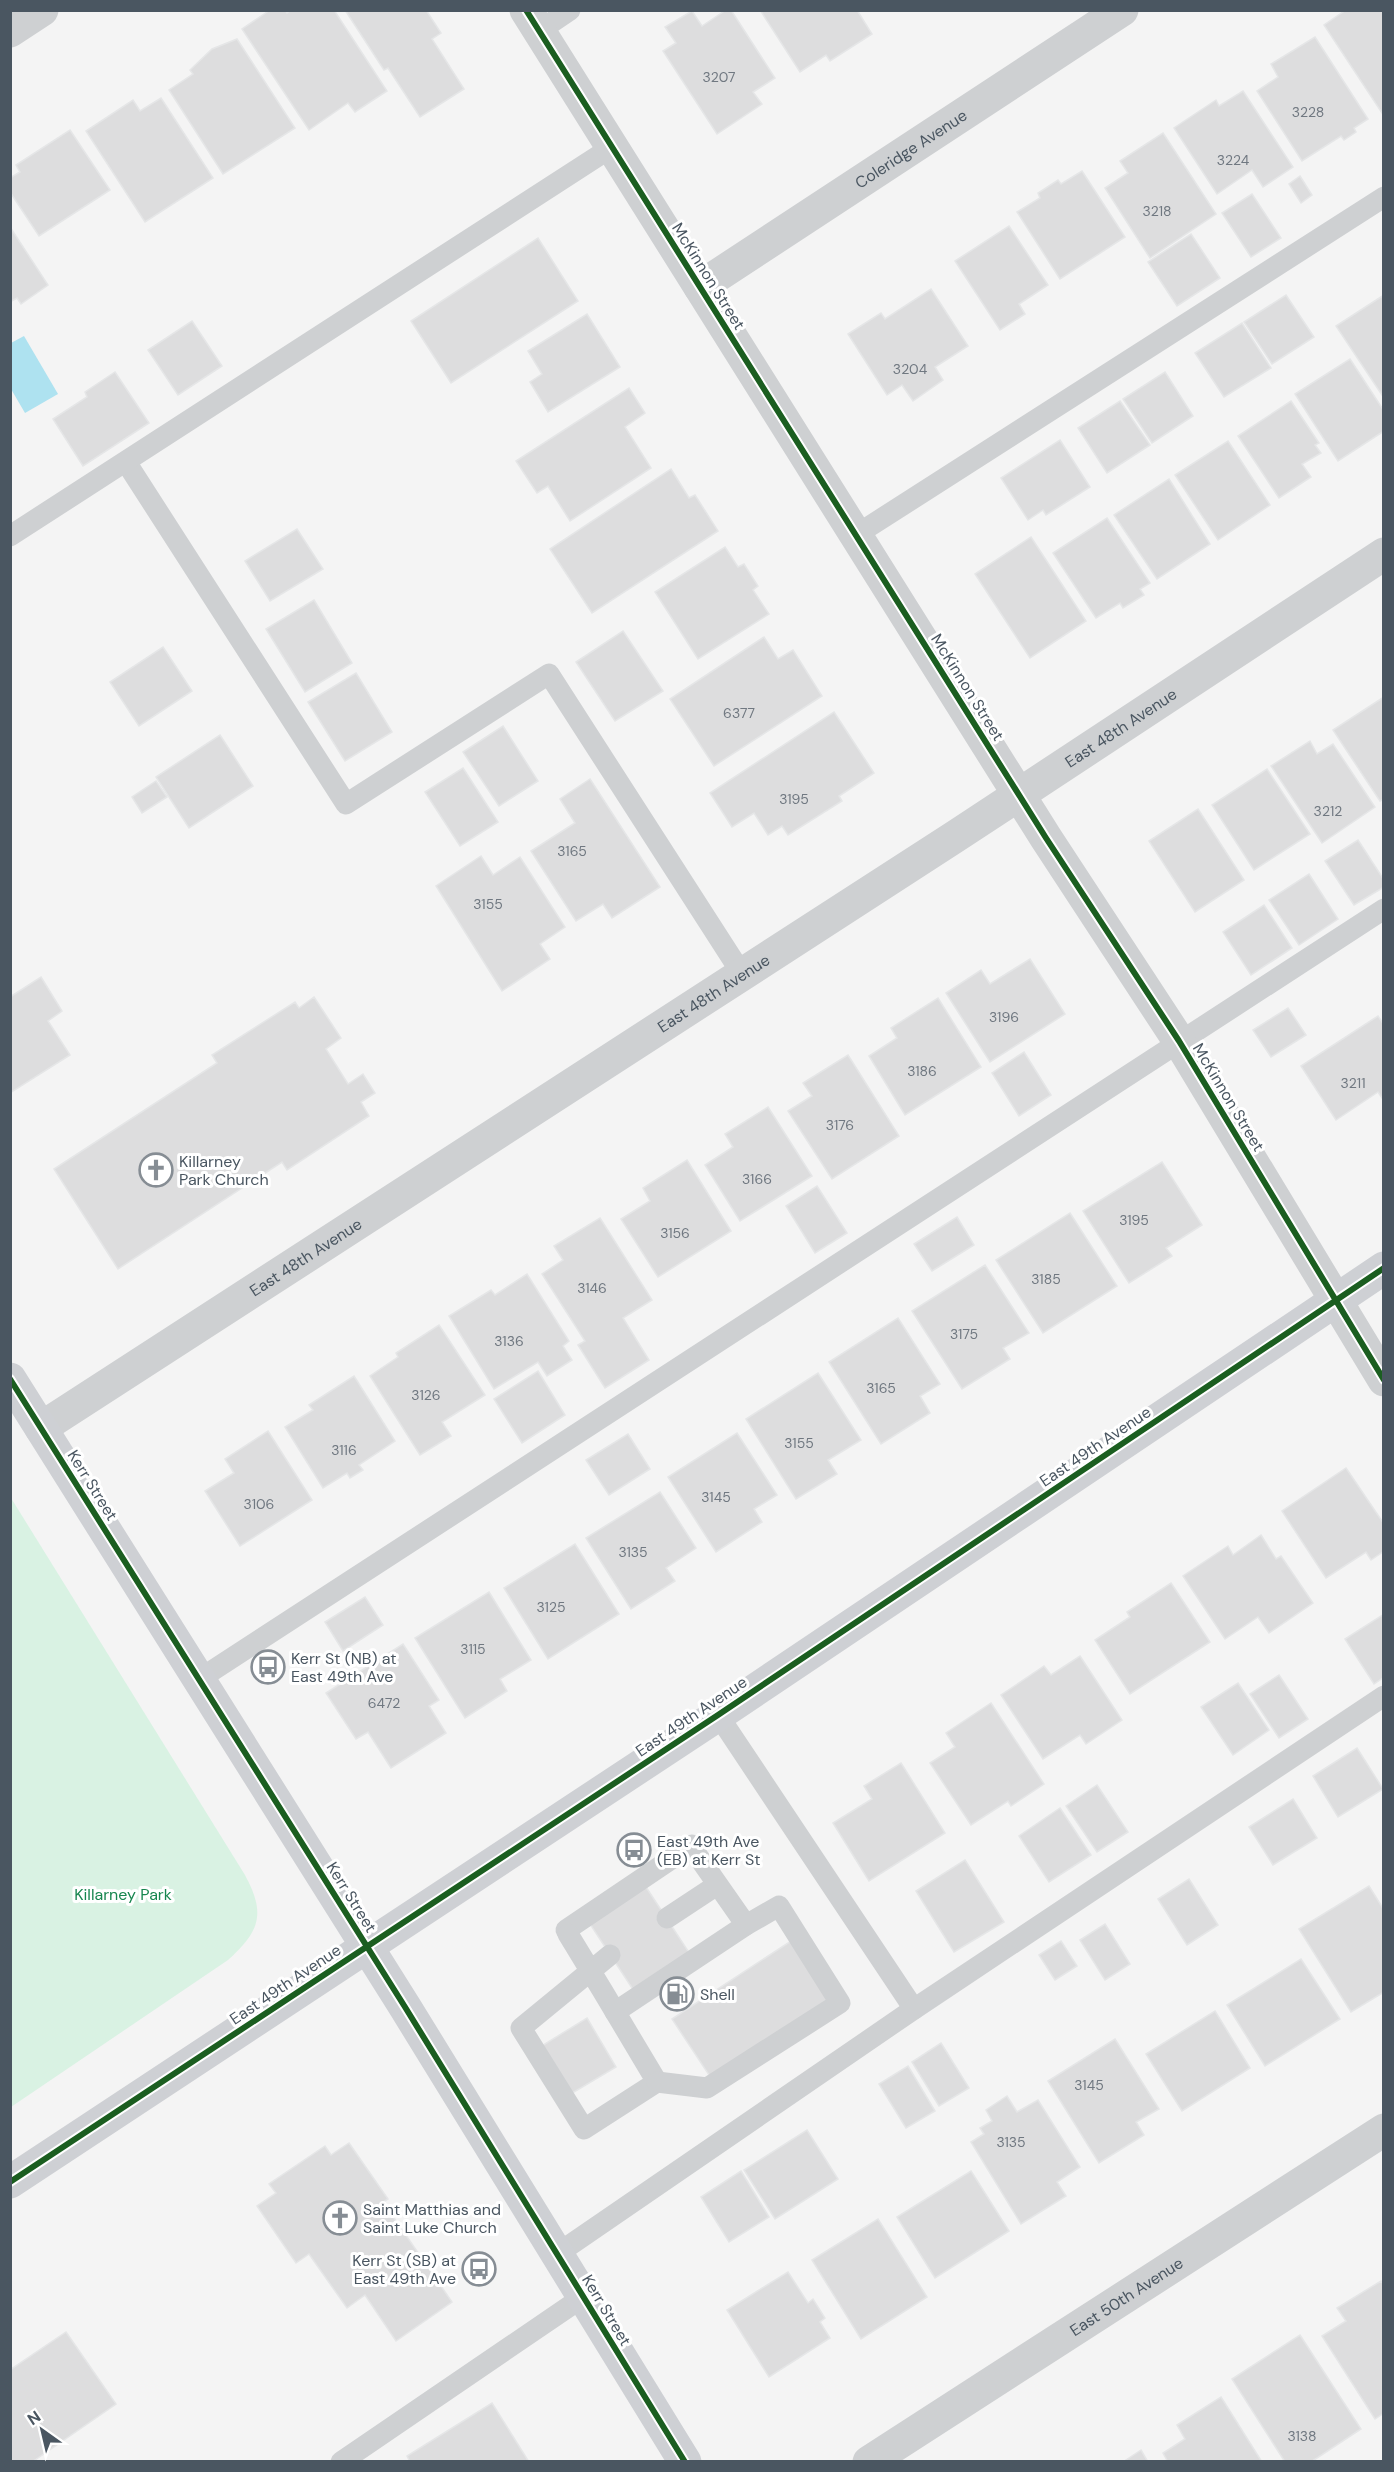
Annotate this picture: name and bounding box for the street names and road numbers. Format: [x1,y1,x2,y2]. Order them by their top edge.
street label: Coleridge Avenue [851,105,971,194]
street label: McKinnon Street [667,219,750,334]
street label: McKinnon Street [926,630,1009,745]
street label: East 48th Avenue [1061,684,1181,772]
street label: East 48th Avenue [654,949,774,1037]
street label: McKinnon Street [1188,1039,1269,1155]
street label: East 48th Avenue [246,1213,366,1301]
street label: East 49th Avenue [1036,1401,1155,1491]
street label: Kerr Street [63,1446,123,1524]
street label: East 49th Avenue [632,1671,751,1761]
street label: Kerr Street [322,1858,382,1936]
street label: East 49th Avenue [226,1939,345,2029]
street label: East 50th Avenue [1066,2252,1187,2341]
street label: Kerr Street [577,2271,636,2350]

